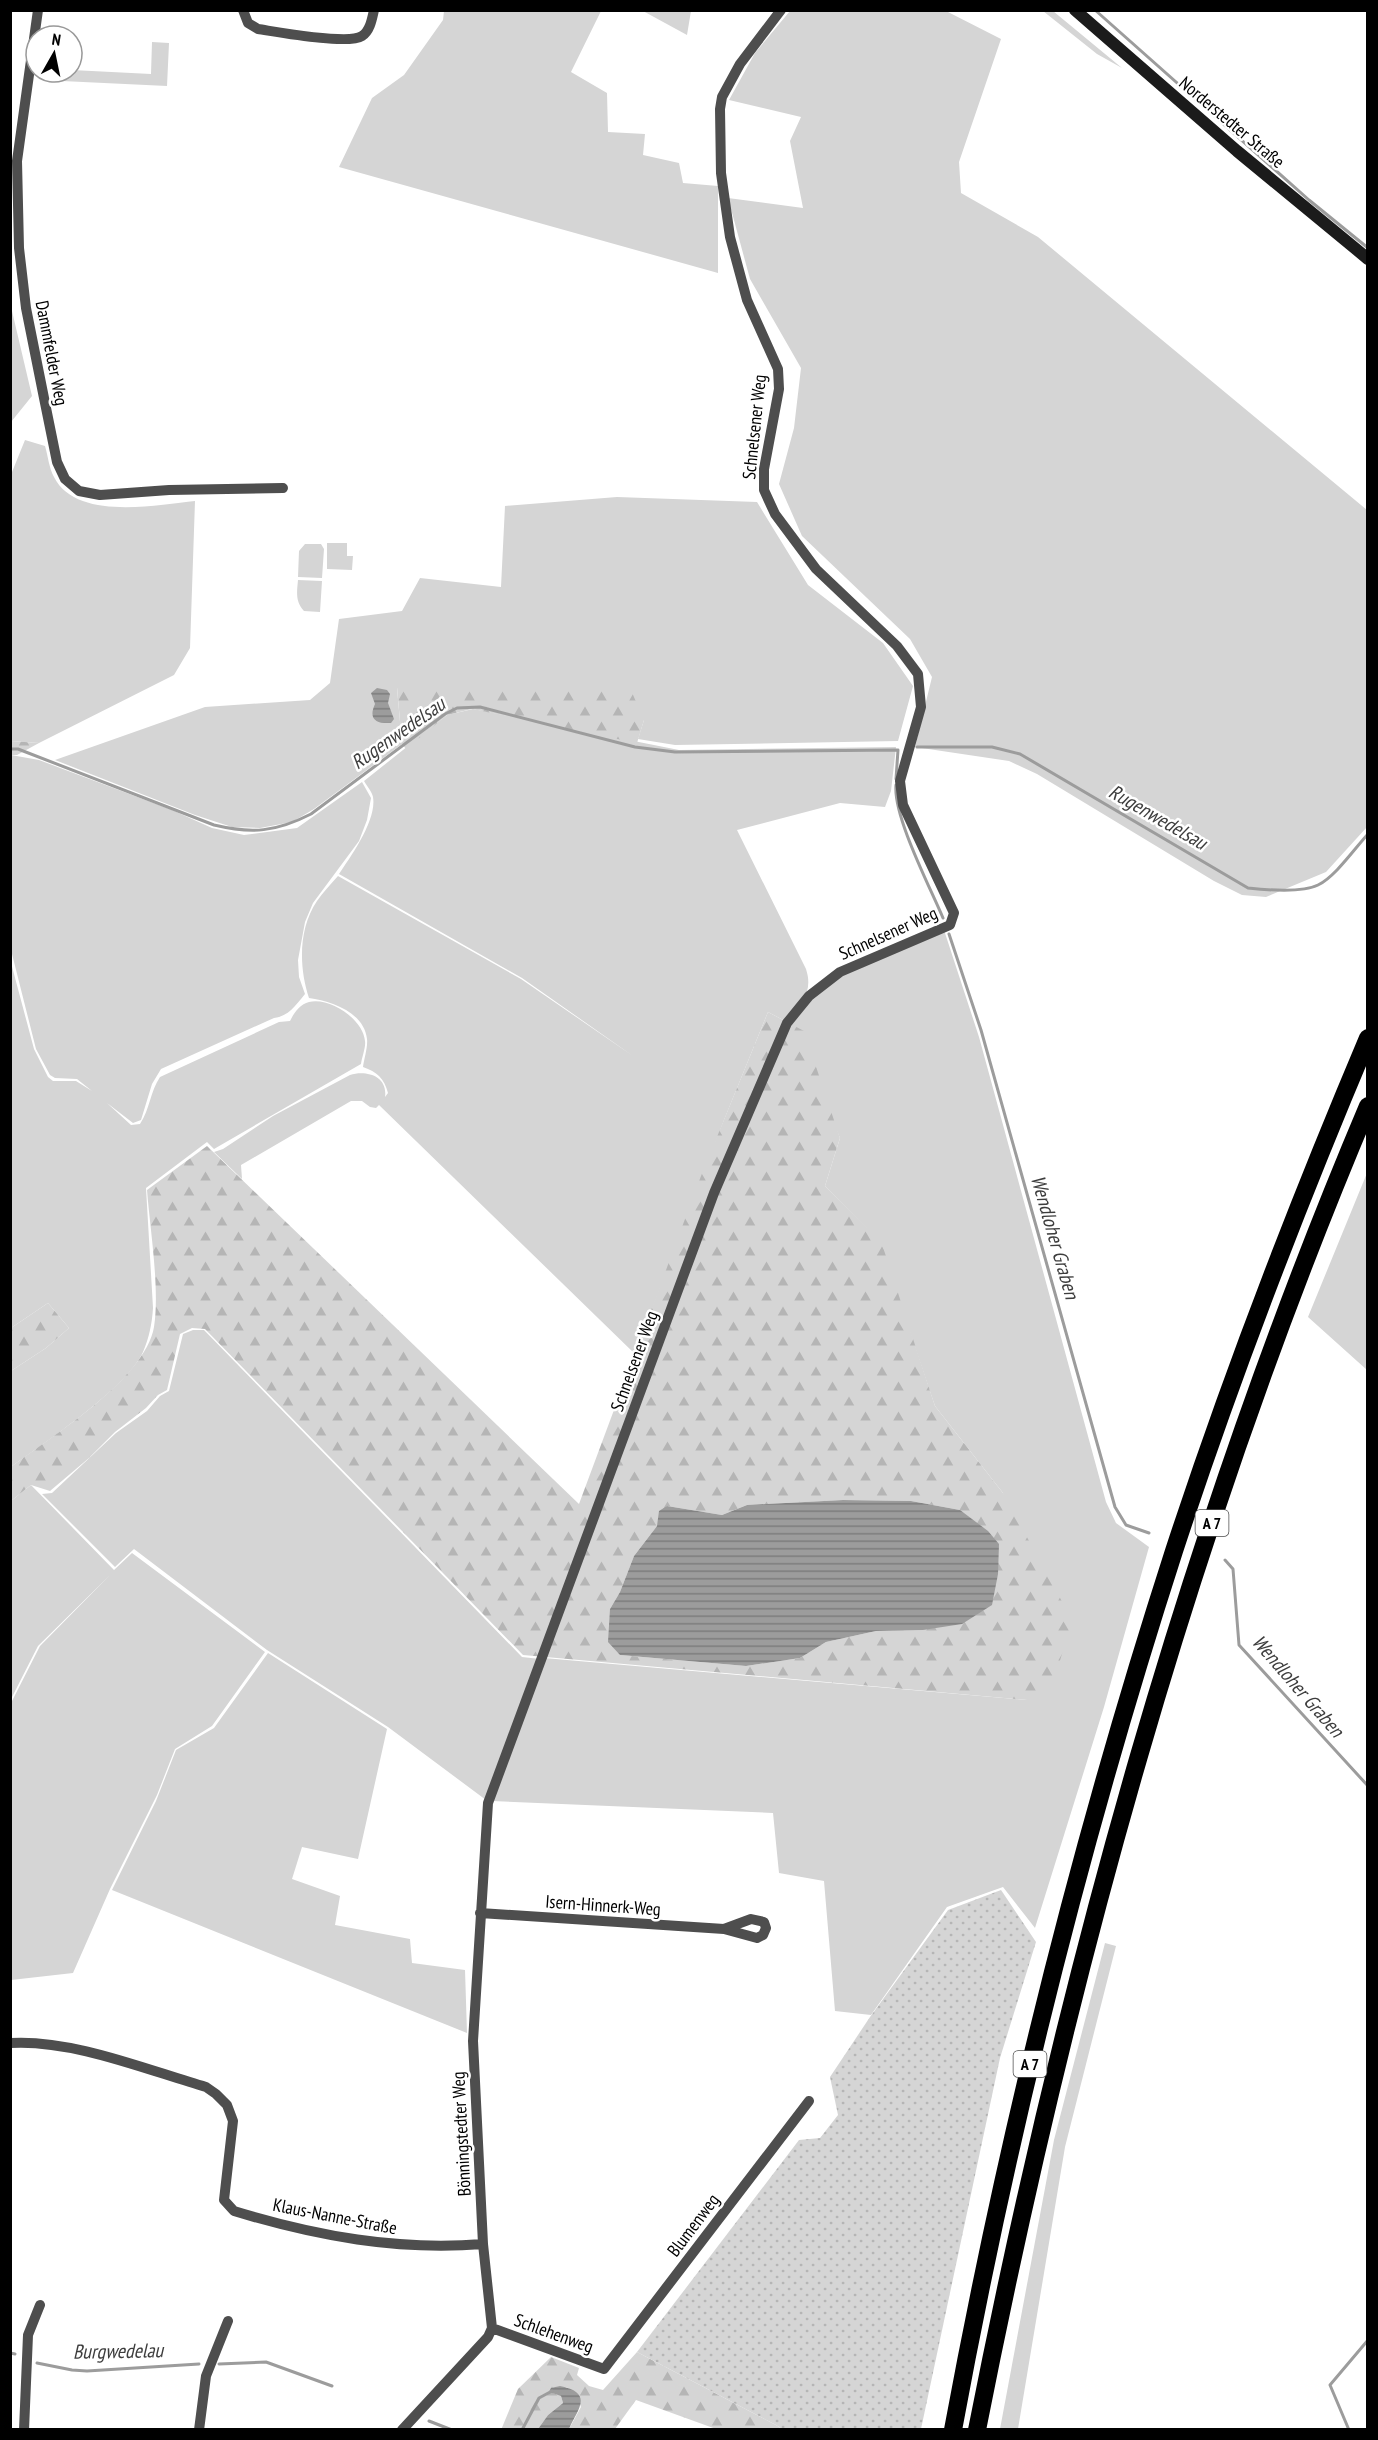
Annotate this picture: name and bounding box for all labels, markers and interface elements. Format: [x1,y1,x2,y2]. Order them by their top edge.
north arrow [24,24,84,84]
text: N [51,29,62,50]
street label: Norderstedter Straße [1175,71,1289,173]
street label: Dammfelder Weg [31,299,73,407]
street label: Schnelsener Weg [737,373,771,481]
water label: Rugenwedelsau [346,690,451,775]
water label: Rugenwedelsau [1104,779,1213,856]
street label: Schnelsener Weg [835,901,941,965]
water label: Wendloher Graben [1025,1172,1085,1303]
street label: Schnelsener Weg [605,1308,663,1414]
road number: A 7 [1196,1510,1228,1536]
water label: Wendloher Graben [1246,1629,1350,1744]
street label: Isern-Hinnerk-Weg [545,1889,661,1921]
road number: A 7 [1014,2051,1046,2077]
street label: Bönningstedter Weg [446,2071,476,2197]
street label: Blumenweg [662,2189,724,2261]
street label: Klaus-Nanne-Straße [271,2193,399,2239]
street label: Schlehenweg [511,2308,597,2358]
water label: Burgwedelau [73,2337,165,2365]

